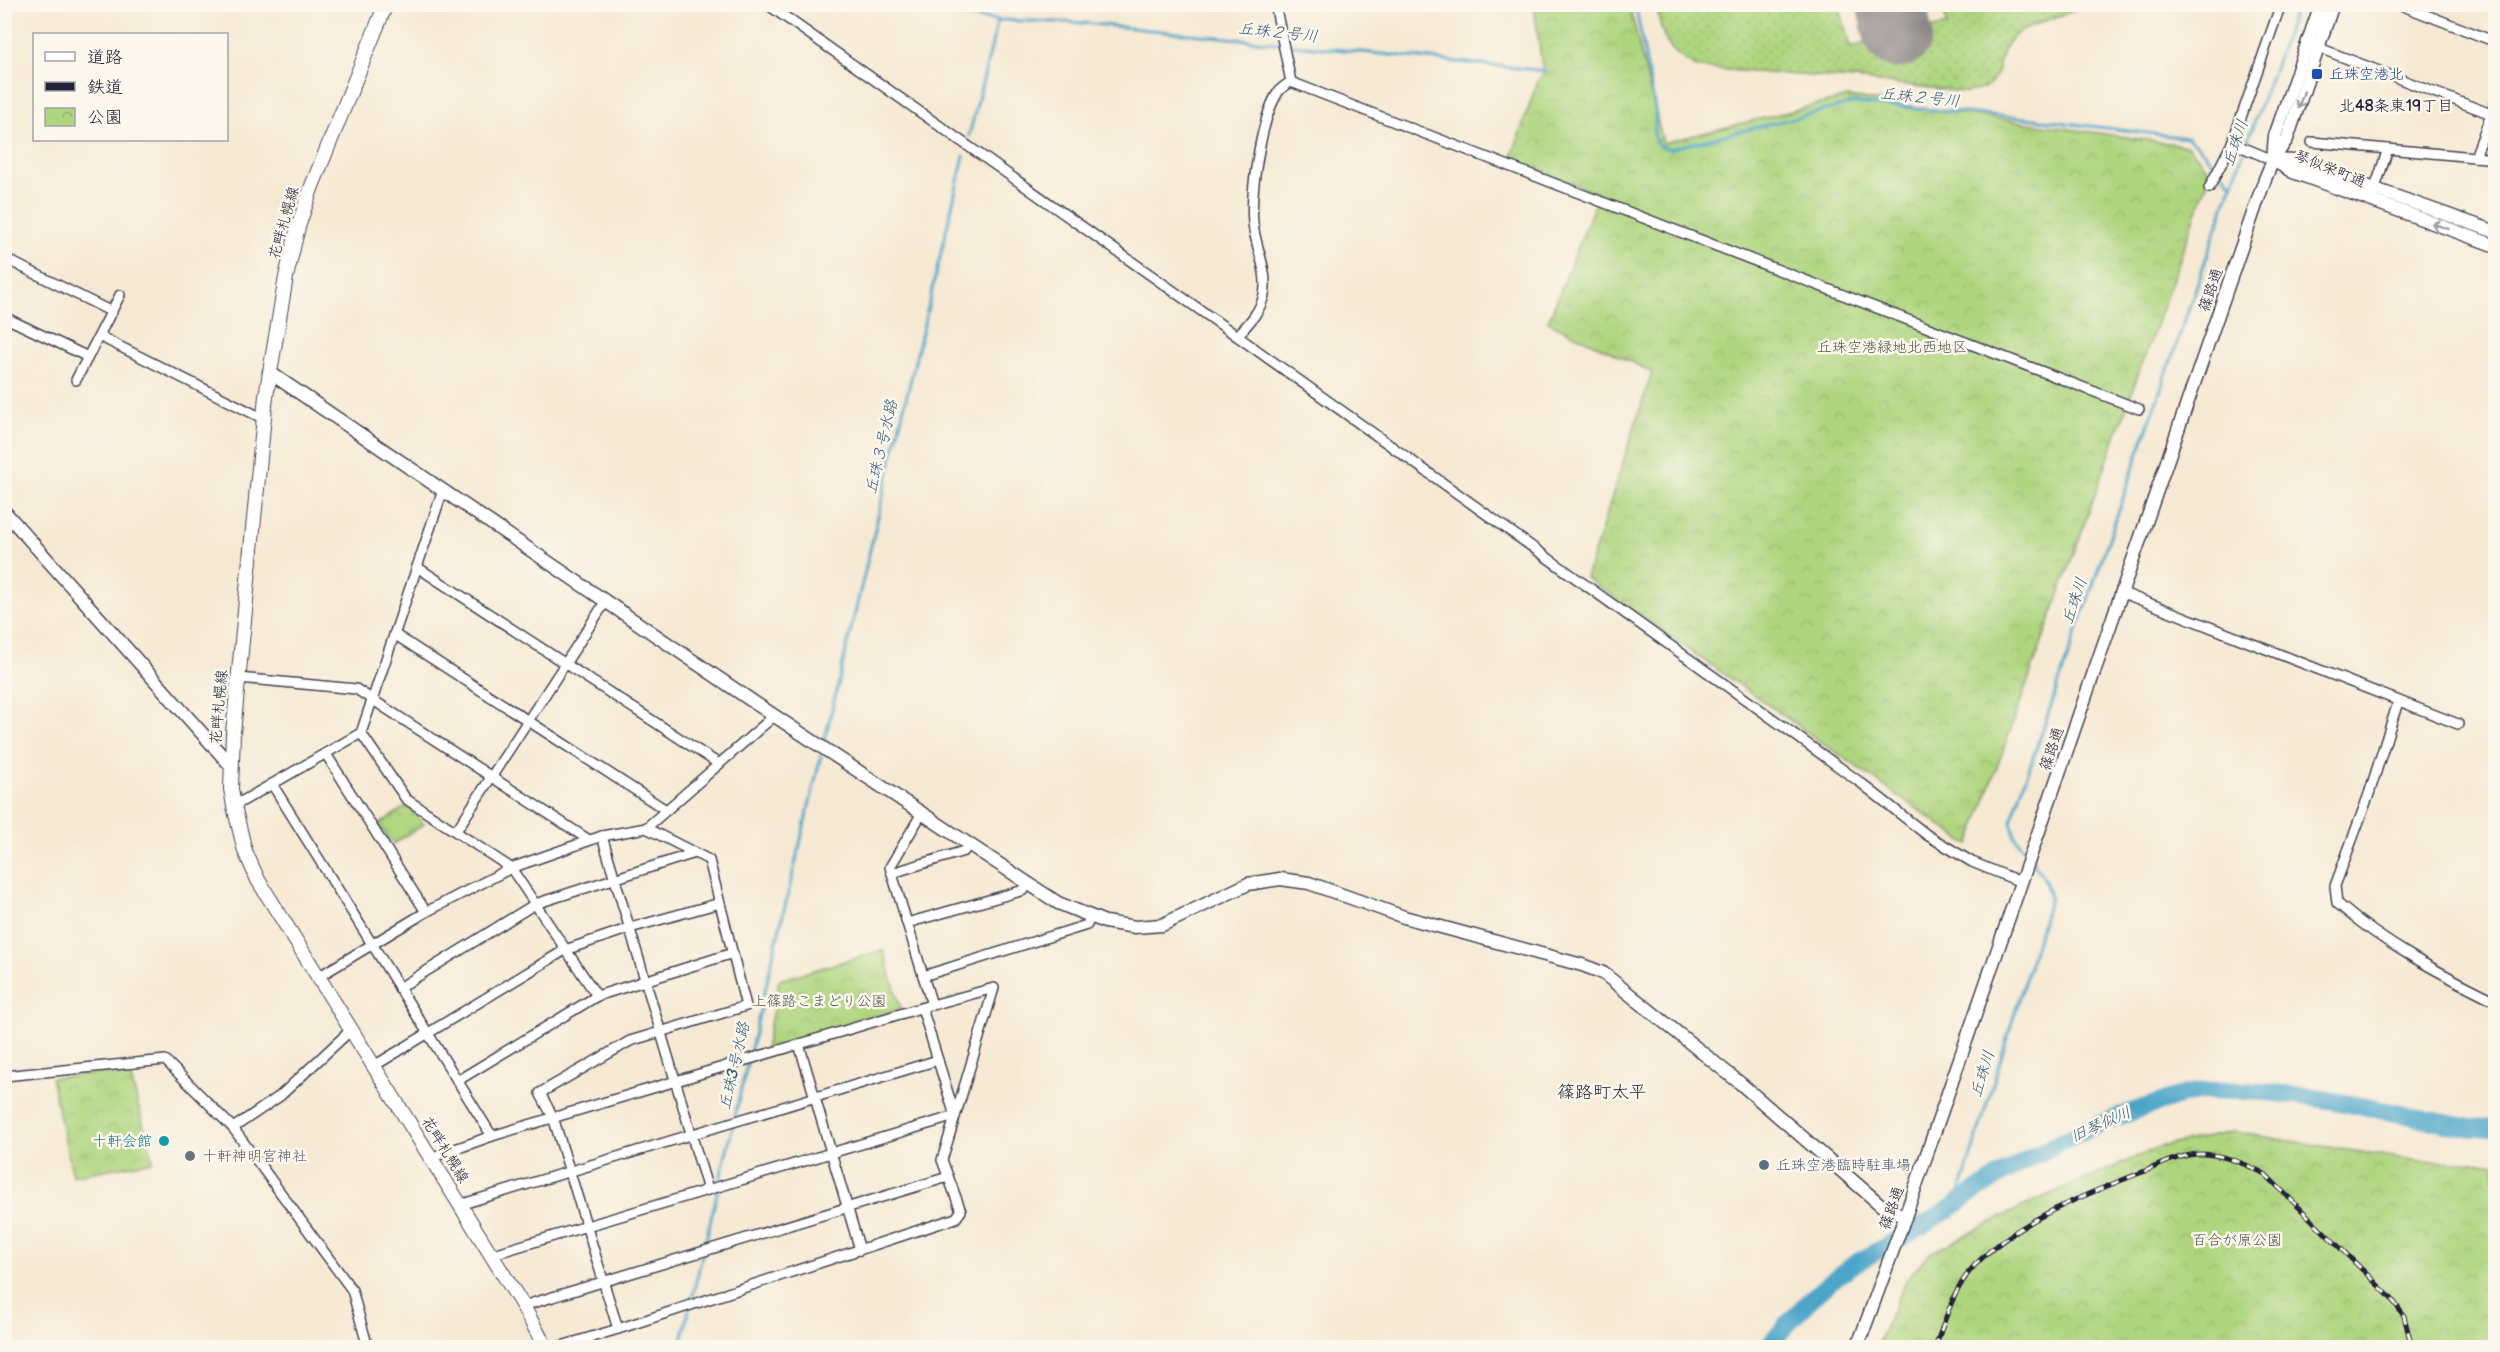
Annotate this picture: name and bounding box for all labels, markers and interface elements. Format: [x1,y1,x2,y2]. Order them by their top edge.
water label: 丘珠２号川 [1237,19,1319,47]
legend [33,33,228,141]
text: 道路 [87,47,123,68]
place label: 丘珠空港北 [2329,65,2404,84]
marker: 丘珠空港北 [2310,67,2324,81]
text: 鉄道 [87,77,123,98]
water label: 丘珠２号川 [1879,84,1961,112]
one-way arrow [2294,90,2305,109]
district label: 北48条東19丁目 [2339,97,2453,116]
text: 公園 [87,107,123,128]
water label: 丘珠川 [2219,117,2253,169]
street label: 琴似栄町通 [2292,146,2368,192]
street label: 花畔札幌線 [265,184,303,262]
one-way arrow [2431,220,2450,231]
street label: 篠路通 [2195,266,2227,314]
park label: 丘珠空港緑地北西地区 [1817,338,1967,357]
water label: 丘珠３号水路 [862,397,902,496]
water label: 丘珠川 [2058,575,2092,627]
street label: 花畔札幌線 [206,669,232,745]
street label: 篠路通 [2036,725,2068,773]
park label: 上篠路こまどり公園 [751,992,887,1011]
water label: 丘珠3号水路 [716,1019,755,1112]
water label: 丘珠川 [1967,1048,1999,1100]
district label: 篠路町太平 [1557,1082,1647,1103]
water label: 旧琴似川 [2068,1103,2134,1147]
street label: 花畔札幌線 [417,1113,473,1187]
place label: 十軒会館 [92,1132,152,1151]
marker: 十軒会館 [157,1134,171,1148]
place label: 十軒神明宮神社 [202,1147,307,1166]
marker: 十軒神明宮神社 [183,1149,197,1163]
place label: 丘珠空港臨時駐車場 [1776,1156,1911,1175]
marker: 丘珠空港臨時駐車場 [1757,1158,1771,1172]
street label: 篠路通 [1875,1184,1909,1232]
park label: 百合が原公園 [2192,1231,2282,1250]

